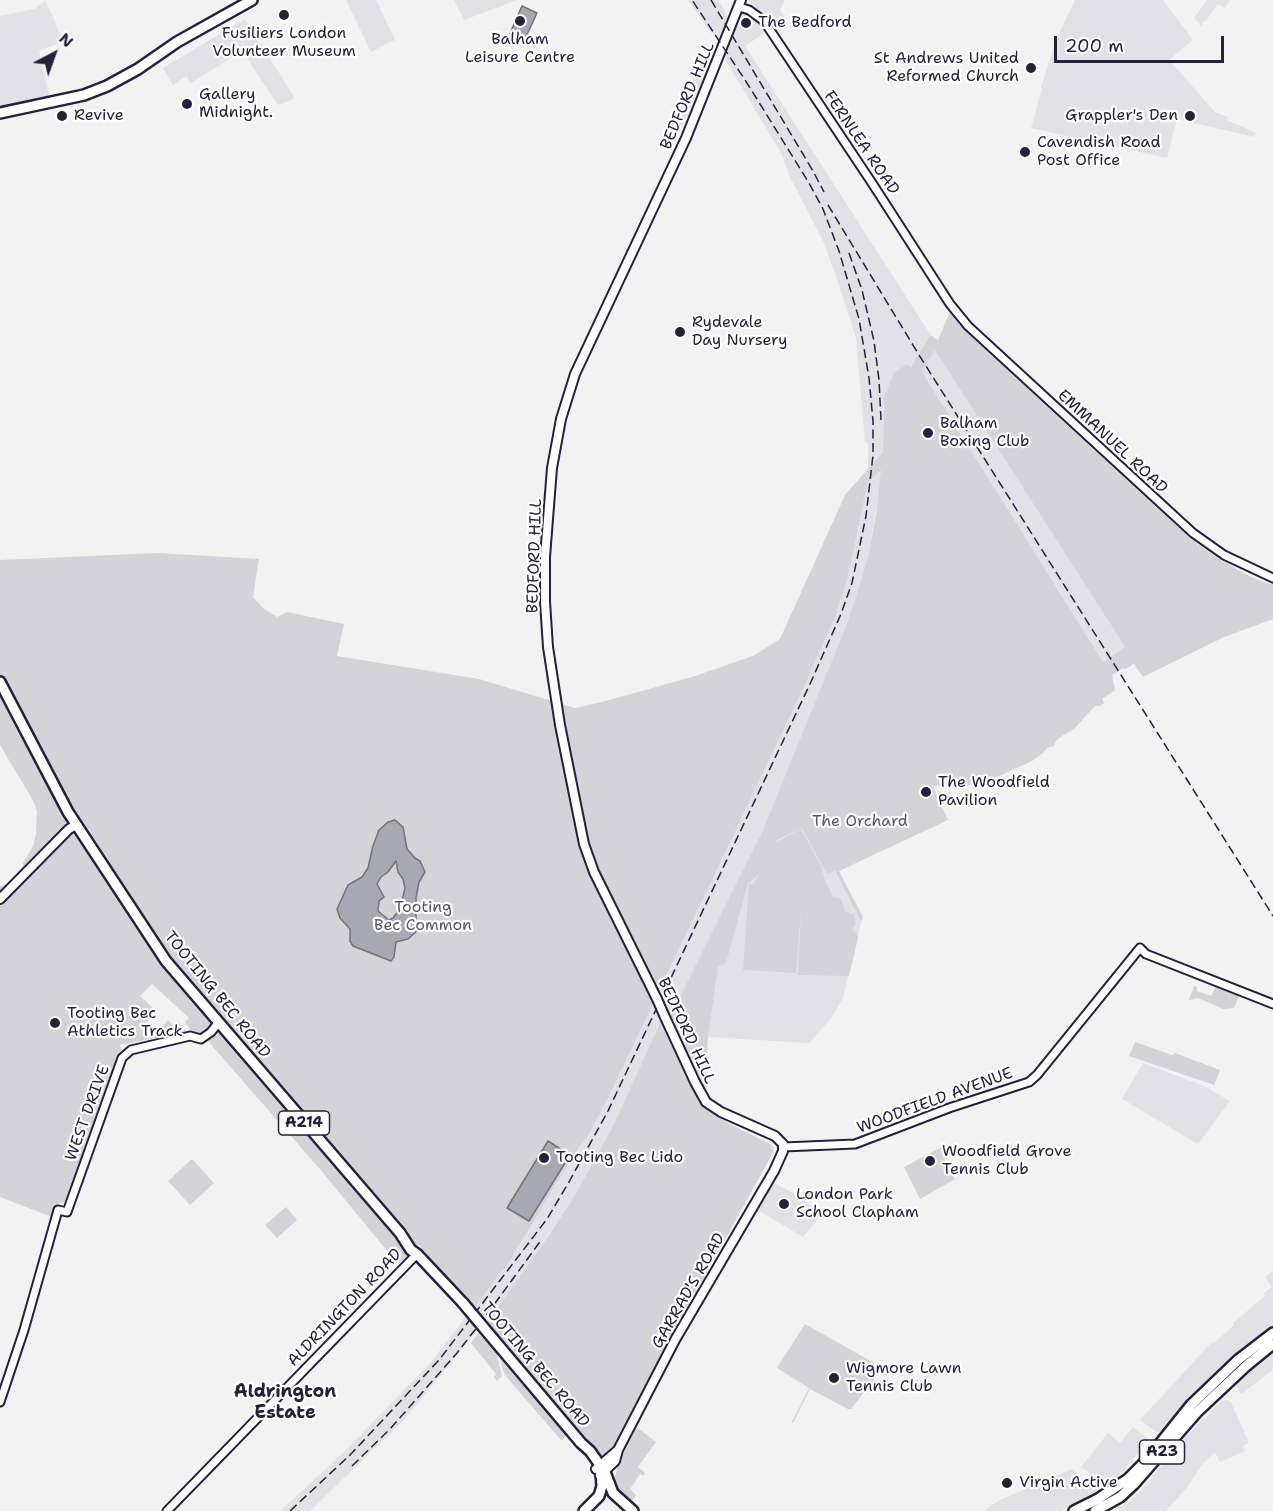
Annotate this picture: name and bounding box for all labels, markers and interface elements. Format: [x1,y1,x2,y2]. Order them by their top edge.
marker: Fusiliers London Volunteer Museum [277,8,291,22]
place label: The Bedford [758,13,852,33]
marker: Balham Leisure Centre [513,14,527,28]
marker: The Bedford [739,16,753,30]
north arrow [24,24,84,84]
place label: Fusiliers London Volunteer Museum [212,24,356,62]
scale bar [1057,24,1226,62]
text: N [54,28,78,52]
place label: Balham Leisure Centre [465,30,575,68]
text: 200 m [1065,34,1124,58]
street label: BEDFORD HILL [657,39,719,153]
place label: St Andrews United Reformed Church [874,49,1019,87]
marker: St Andrews United Reformed Church [1024,61,1038,75]
place label: Gallery Midnight. [199,85,273,123]
street label: FERNLEA ROAD [819,87,903,199]
marker: Gallery Midnight. [180,97,194,111]
place label: Revive [74,106,124,126]
place label: Grappler's Den [1065,106,1178,126]
marker: Revive [55,109,69,123]
marker: Grappler's Den [1183,109,1197,123]
place label: Cavendish Road Post Office [1037,133,1161,171]
marker: Cavendish Road Post Office [1018,145,1032,159]
place label: Rydevale Day Nursery [692,313,787,351]
marker: Rydevale Day Nursery [673,325,687,339]
street label: EMMANUEL ROAD [1053,386,1171,498]
place label: Balham Boxing Club [940,414,1029,452]
marker: Balham Boxing Club [921,426,935,440]
street label: BEDFORD HILL [523,498,547,614]
place label: The Woodfield Pavilion [938,773,1050,811]
marker: The Woodfield Pavilion [919,785,933,799]
park label: The Orchard [812,812,908,832]
park label: Tooting Bec Common [374,898,472,936]
street label: TOOTING BEC ROAD [160,928,274,1062]
street label: BEDFORD HILL [653,975,719,1087]
place label: Tooting Bec Athletics Track [67,1004,183,1042]
marker: Tooting Bec Athletics Track [48,1016,62,1030]
street label: WEST DRIVE [62,1062,114,1164]
street label: WOODFIELD AVENUE [854,1064,1016,1138]
road number: A214 [278,1111,330,1135]
place label: Woodfield Grove Tennis Club [942,1142,1071,1180]
place label: Tooting Bec Lido [556,1148,683,1168]
marker: Tooting Bec Lido [537,1151,551,1165]
marker: Woodfield Grove Tennis Club [923,1154,937,1168]
place label: London Park School Clapham [796,1185,919,1223]
marker: London Park School Clapham [777,1197,791,1211]
street label: GARRAD'S ROAD [648,1230,730,1352]
street label: ALDRINGTON ROAD [284,1245,406,1371]
street label: TOOTING BEC ROAD [477,1298,593,1432]
place label: Wigmore Lawn Tennis Club [846,1359,962,1397]
marker: Wigmore Lawn Tennis Club [827,1371,841,1385]
district label: Aldrington Estate [234,1381,336,1424]
road number: A23 [1140,1440,1184,1464]
place label: Virgin Active [1019,1473,1118,1493]
marker: Virgin Active [1000,1476,1014,1490]

